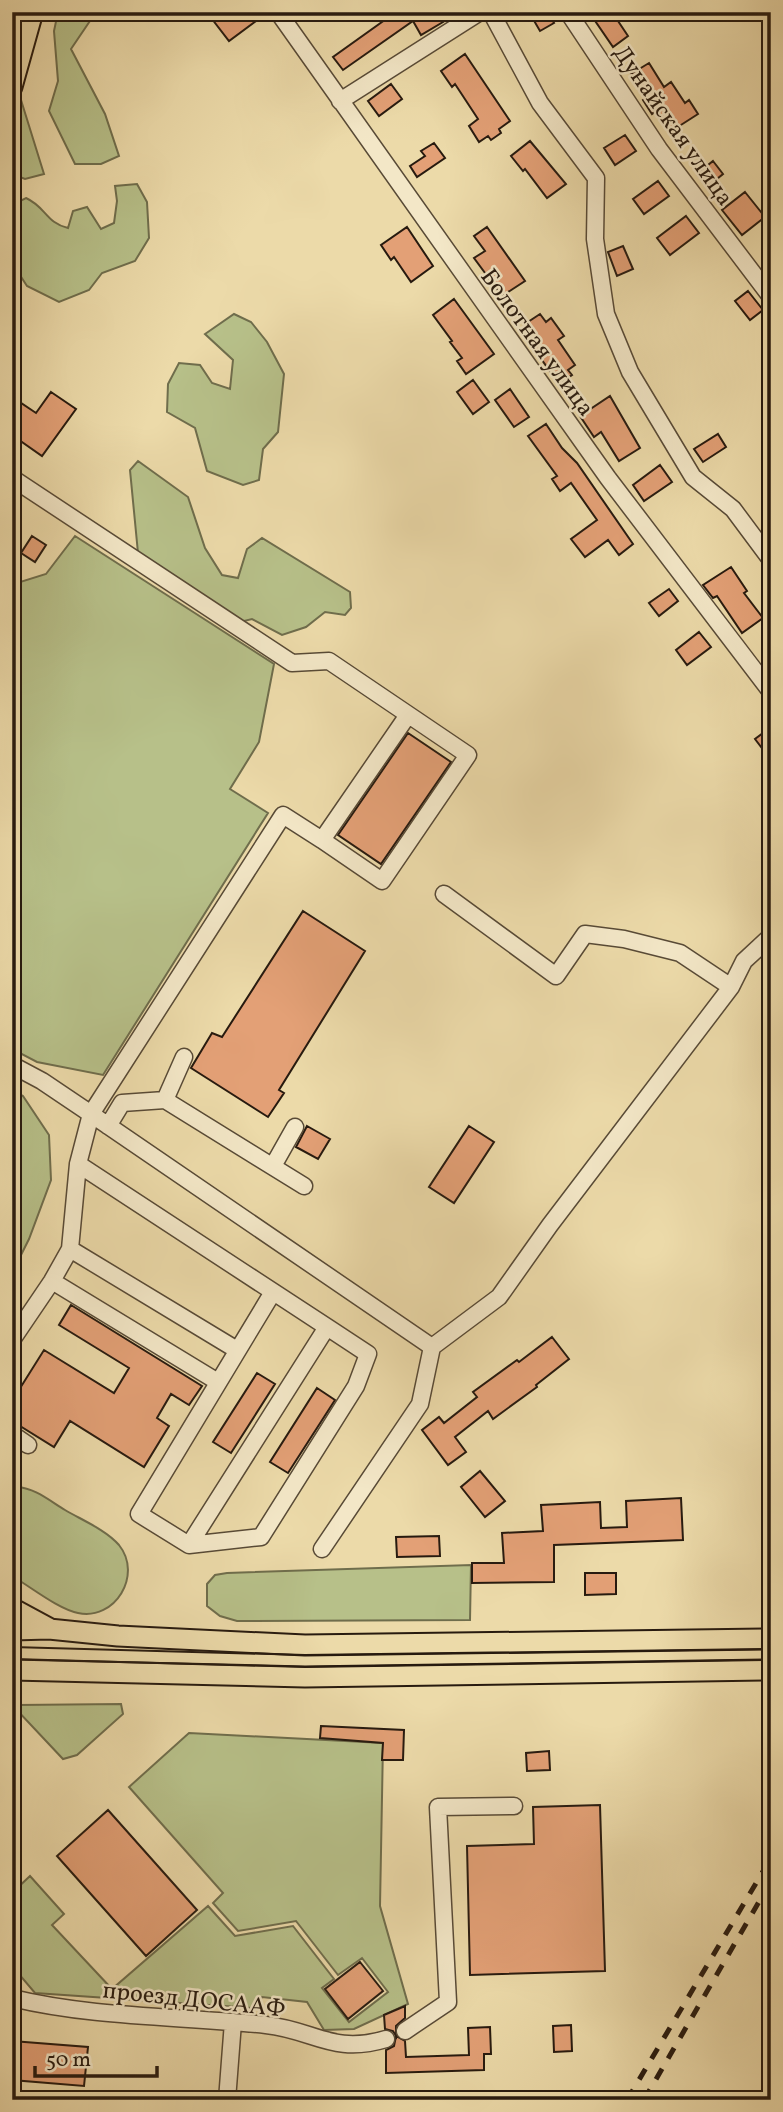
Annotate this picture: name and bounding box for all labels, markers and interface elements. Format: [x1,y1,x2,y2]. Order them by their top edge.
street label: Дунайская улица [604,39,741,214]
street label: Болотная улица [471,262,602,424]
street label: проезд ДОСААФ [101,1974,287,2027]
scale bar [35,2035,158,2079]
text: 50 m [46,2046,91,2075]

